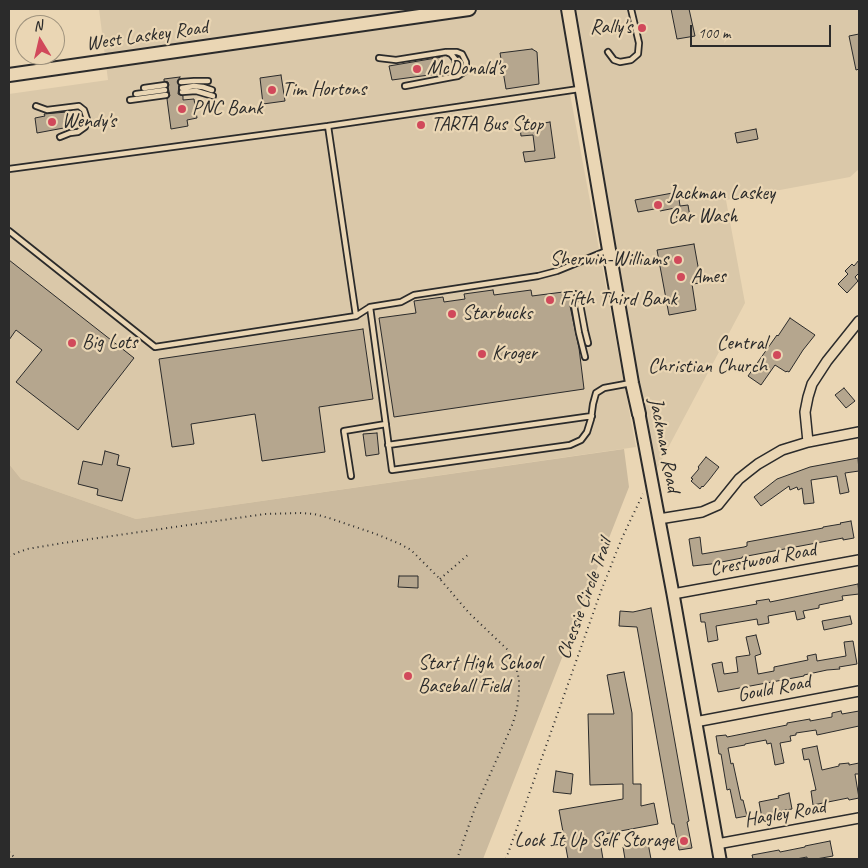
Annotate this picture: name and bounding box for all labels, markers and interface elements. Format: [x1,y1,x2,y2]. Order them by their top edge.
north arrow [15,15,65,65]
scale bar [693,15,834,47]
street label: West Laskey Road [85,16,209,56]
place label: Rally's [590,16,632,40]
text: N [32,17,43,35]
marker: Rally's [636,22,648,34]
text: 100 m [698,24,730,43]
place label: McDonald's [427,57,505,81]
marker: McDonald's [411,63,423,75]
place label: Tim Hortons [282,78,366,102]
marker: Tim Hortons [266,84,278,96]
place label: PNC Bank [192,97,263,121]
marker: PNC Bank [176,103,188,115]
place label: Wendy's [62,110,116,134]
place label: TARTA Bus Stop [431,113,543,137]
marker: Wendy's [46,116,58,128]
marker: TARTA Bus Stop [415,119,427,131]
place label: Jackman Laskey Car Wash [668,182,775,229]
marker: Jackman Laskey Car Wash [652,199,664,211]
place label: Sherwin-Williams [550,248,668,272]
marker: Sherwin-Williams [672,254,684,266]
place label: Ames [691,265,726,289]
marker: Ames [675,271,687,283]
place label: Fifth Third Bank [560,288,677,312]
marker: Fifth Third Bank [544,294,556,306]
place label: Starbucks [462,302,532,326]
marker: Starbucks [446,308,458,320]
place label: Big Lots [82,331,137,355]
place label: Central Christian Church [648,332,767,379]
marker: Big Lots [66,337,78,349]
place label: Kroger [492,342,537,366]
marker: Kroger [476,348,488,360]
marker: Central Christian Church [771,349,783,361]
street label: Jackman Road [643,396,685,494]
street label: Chessie Circle Trail [552,535,618,663]
street label: Crestwood Road [708,538,818,582]
place label: Start High School Baseball Field [418,652,541,699]
marker: Start High School Baseball Field [402,670,414,682]
street label: Gould Road [736,670,812,708]
street label: Hagley Road [742,795,828,833]
place label: Lock It Up Self Storage [515,829,674,853]
marker: Lock It Up Self Storage [678,835,690,847]

